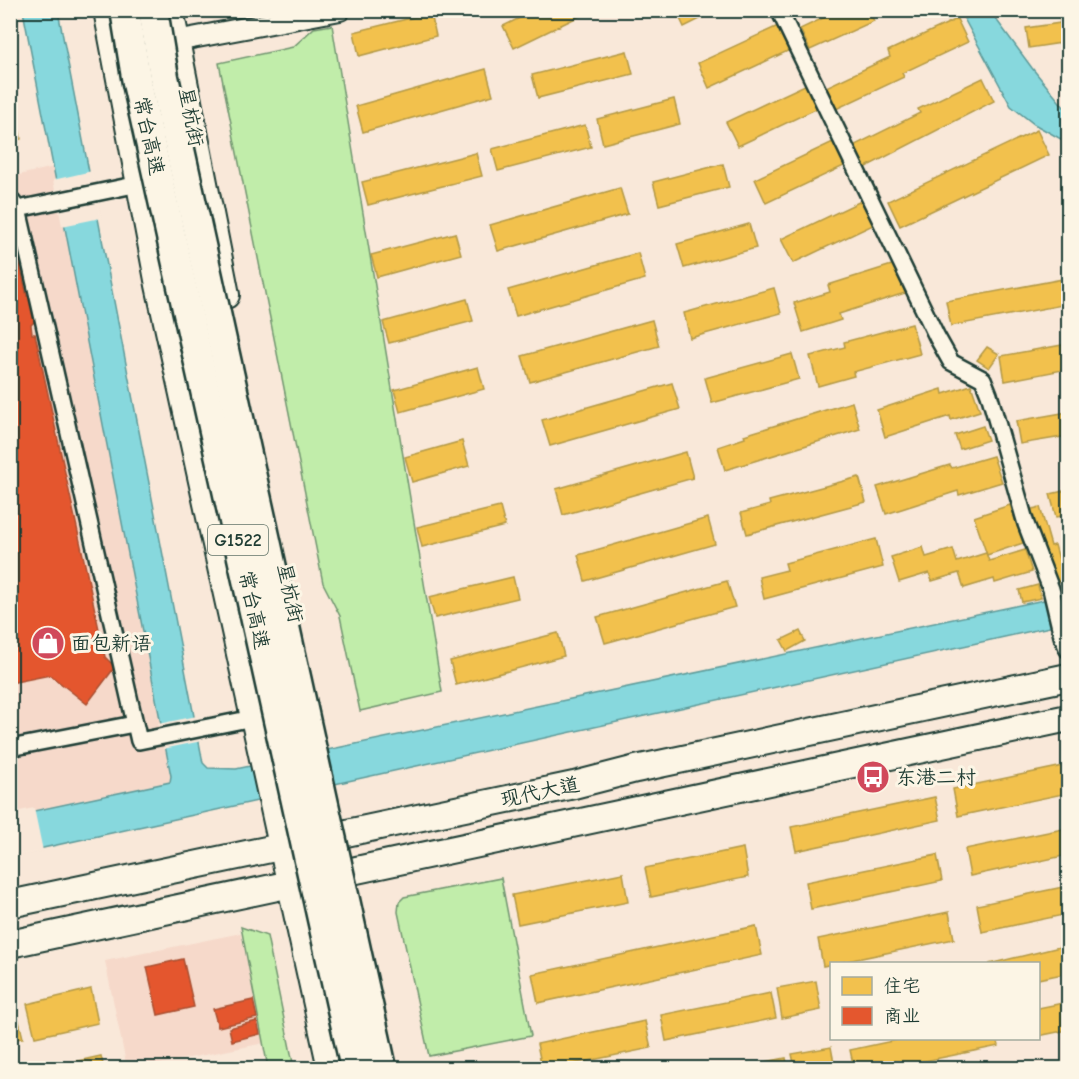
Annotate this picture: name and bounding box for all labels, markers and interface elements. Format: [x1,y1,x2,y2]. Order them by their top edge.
street label: 星杭街 [174,85,208,149]
street label: 常台高速 [129,94,169,178]
road number: G1522 [208,525,268,555]
street label: 星杭街 [273,561,307,625]
street label: 常台高速 [234,568,274,652]
shop icon: 面包新语 [30,625,66,661]
place label: 面包新语 [71,632,151,655]
bus stop icon: 东港二村 [855,759,891,795]
place label: 东港二村 [896,766,976,789]
street label: 现代大道 [498,772,582,812]
legend [830,962,1040,1040]
text: 住宅 [884,976,920,997]
text: 商业 [884,1006,920,1027]

